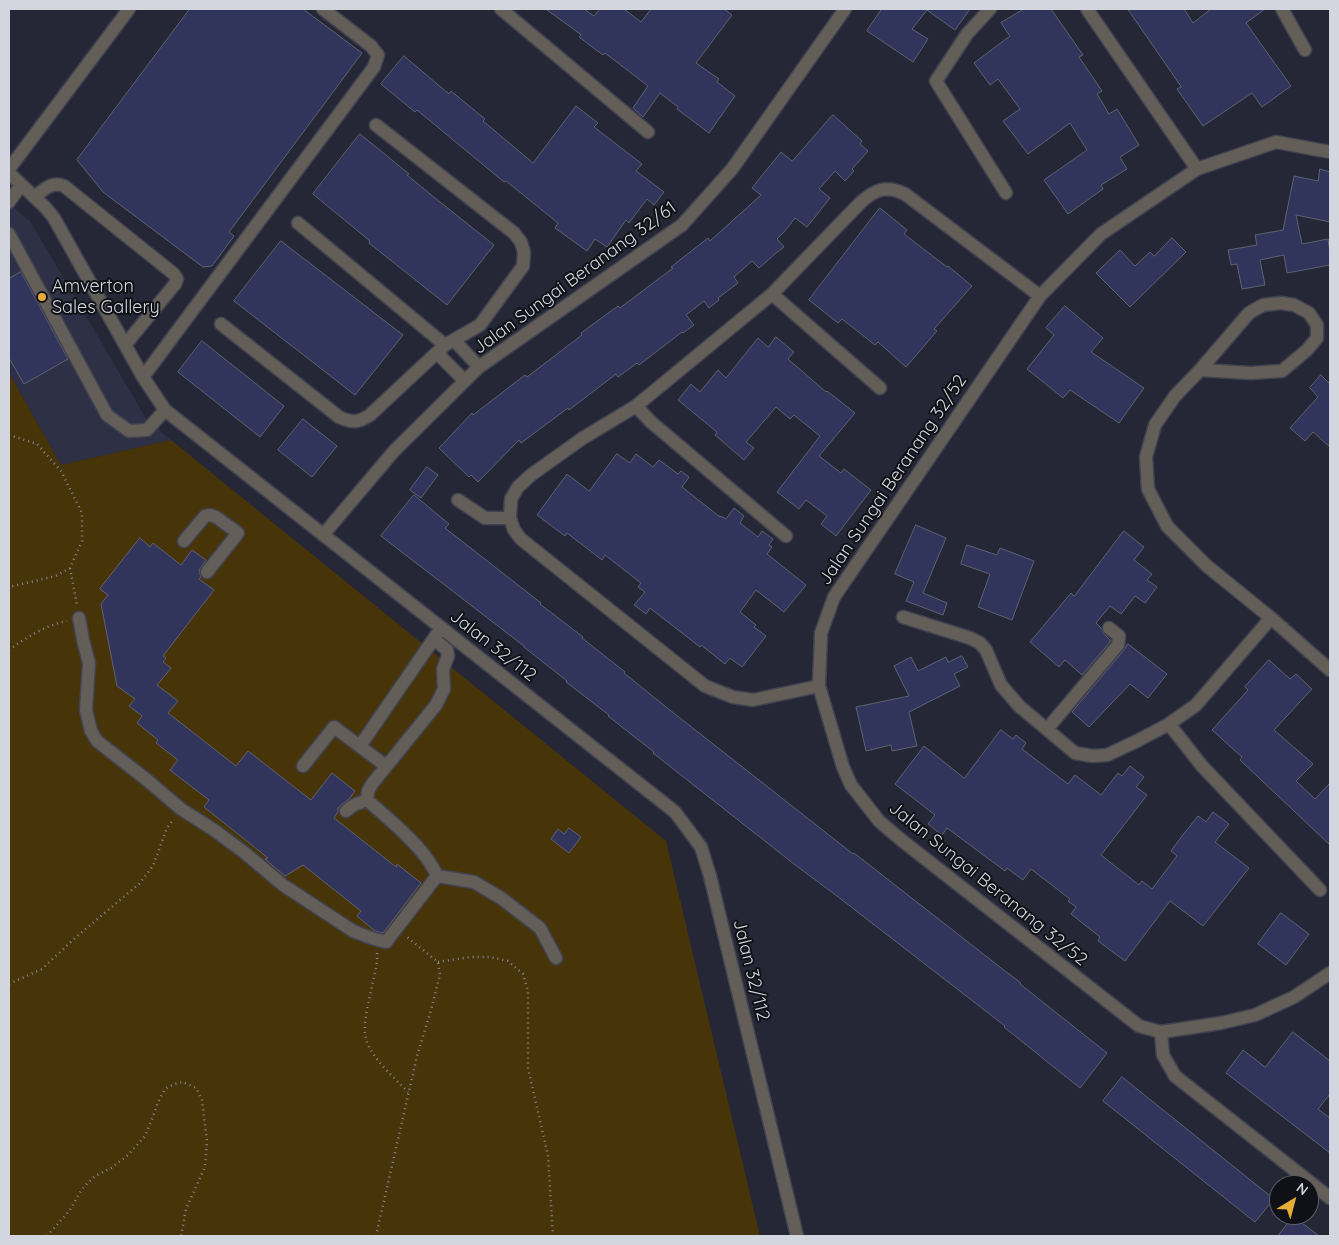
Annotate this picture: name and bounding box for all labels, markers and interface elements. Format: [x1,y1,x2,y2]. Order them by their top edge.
street label: Jalan Sungai Beranang 32/61 [469,197,681,359]
place label: Amverton Sales Gallery [52,276,160,318]
marker: Amverton Sales Gallery [36,291,48,303]
street label: Jalan Sungai Beranang 32/52 [814,371,972,589]
street label: Jalan 32/112 [446,606,540,686]
street label: Jalan Sungai Beranang 32/52 [884,797,1092,971]
street label: Jalan 32/112 [728,917,774,1023]
north arrow [1269,1175,1319,1225]
text: N [1293,1179,1312,1199]

